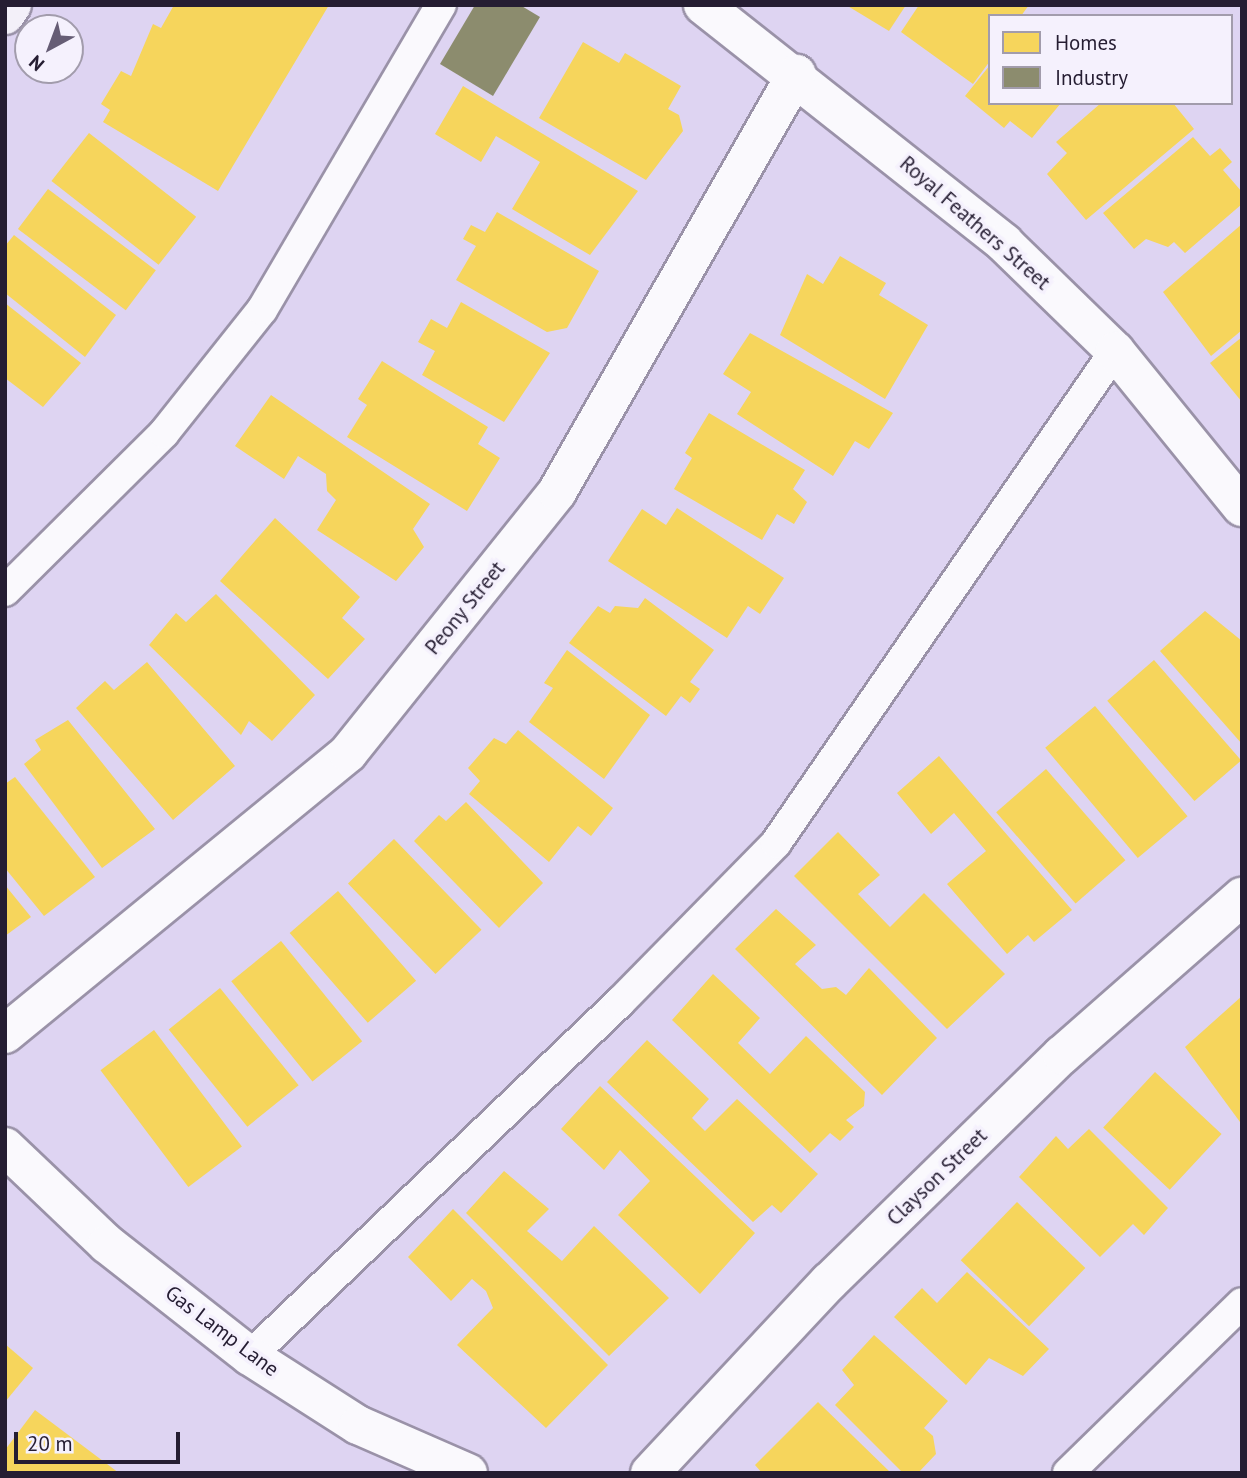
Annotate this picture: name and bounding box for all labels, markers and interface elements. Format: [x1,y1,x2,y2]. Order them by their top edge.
north arrow [14,14,84,84]
legend [988,14,1233,105]
text: Homes [1055,29,1117,56]
text: N [24,50,49,76]
text: Industry [1055,64,1128,91]
street label: Royal Feathers Street [895,151,1055,295]
street label: Peony Street [420,556,510,660]
street label: Clayson Street [882,1123,992,1231]
street label: Gas Lamp Lane [160,1280,284,1382]
scale bar [18,1418,184,1462]
text: 20 m [27,1430,73,1457]

